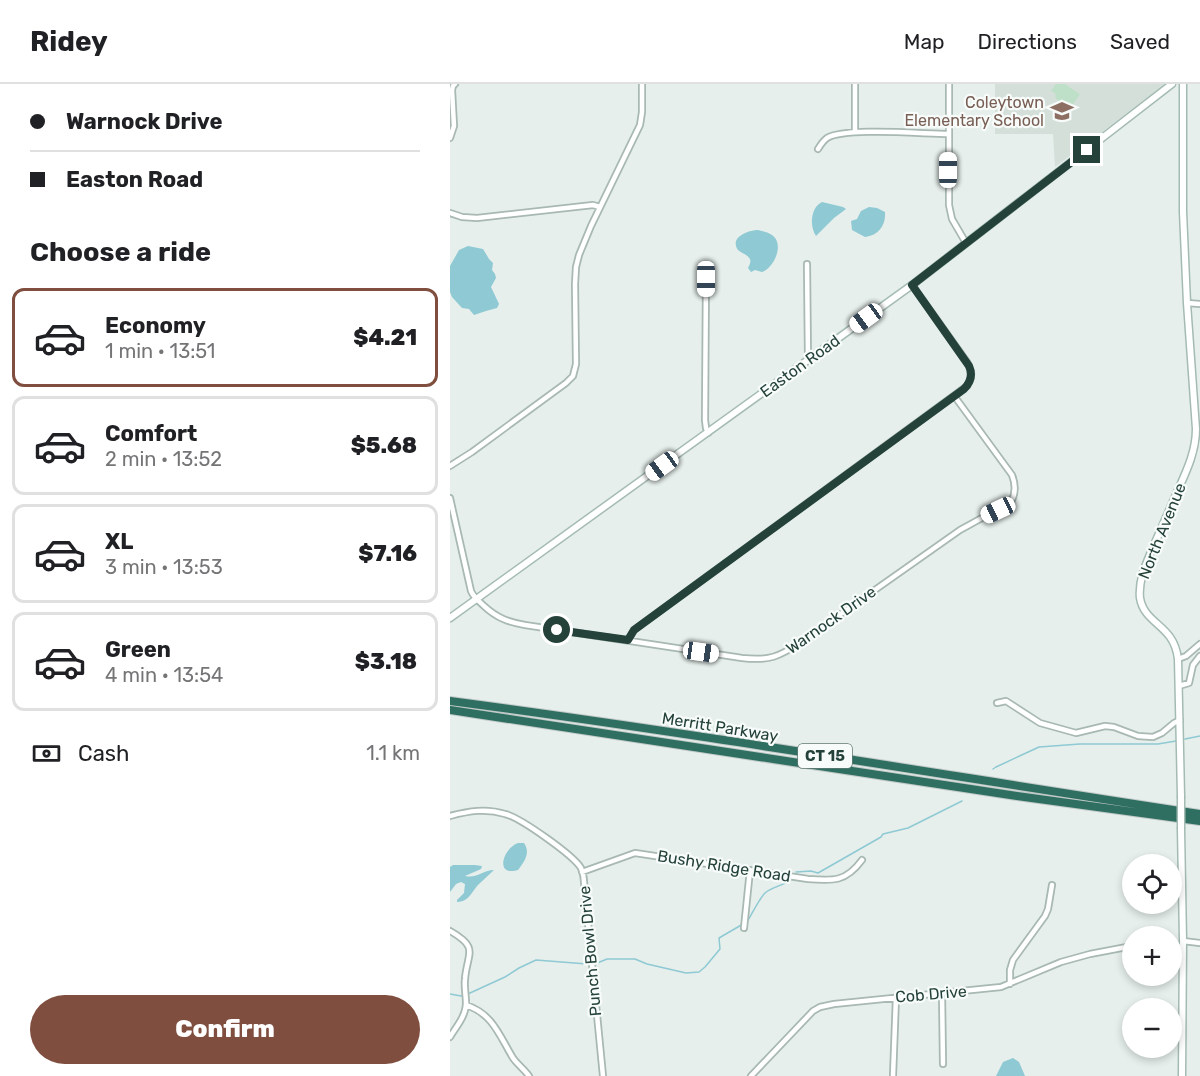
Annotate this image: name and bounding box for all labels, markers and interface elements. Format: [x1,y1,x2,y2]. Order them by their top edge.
text: Ridey [30,25,108,58]
text: Map [904,29,945,54]
text: Directions [978,29,1077,54]
text: Saved [1110,29,1170,54]
place label: Coleytown Elementary School [904,93,1044,130]
school or university icon: Coleytown Elementary School [1049,98,1075,124]
text: Warnock Drive [66,108,223,135]
route end [1073,136,1100,163]
car [939,152,957,188]
text: Easton Road [66,166,203,193]
text: Choose a ride [30,236,211,268]
car [697,261,715,297]
car [846,300,886,336]
icon: car [33,311,87,365]
text: Economy [105,312,206,339]
text: $4.21 [353,324,417,351]
street label: Easton Road [757,331,843,401]
text: 1 min · 13:51 [105,339,215,363]
icon: car [33,419,87,473]
text: Comfort [105,420,197,447]
text: $5.68 [351,432,417,459]
text: 2 min · 13:52 [105,447,222,471]
car [642,448,682,484]
street label: North Avenue [1134,480,1190,582]
car [978,494,1018,526]
icon: car [33,527,87,581]
text: XL [105,528,133,555]
text: $7.16 [358,540,417,567]
text: 3 min · 13:53 [105,555,223,579]
street label: Warnock Drive [782,582,880,658]
route start [543,616,570,643]
icon: car [33,635,87,689]
text: Green [105,636,171,663]
car [682,641,720,663]
text: $3.18 [355,648,417,675]
text: 4 min · 13:54 [105,663,223,687]
street label: Merritt Parkway [660,708,780,746]
icon: cash [30,737,63,770]
text: Cash [78,740,129,767]
text: 1.1 km [366,741,420,765]
road number: CT 15 [798,744,852,768]
street label: Bushy Ridge Road [656,846,792,886]
map controls [1122,854,1182,1058]
button: locate [1122,854,1182,914]
street label: Punch Bowl Drive [575,885,605,1017]
button: + [1122,926,1182,986]
street label: Cob Drive [894,981,968,1007]
button: Confirm [30,995,420,1064]
button: − [1122,998,1182,1058]

